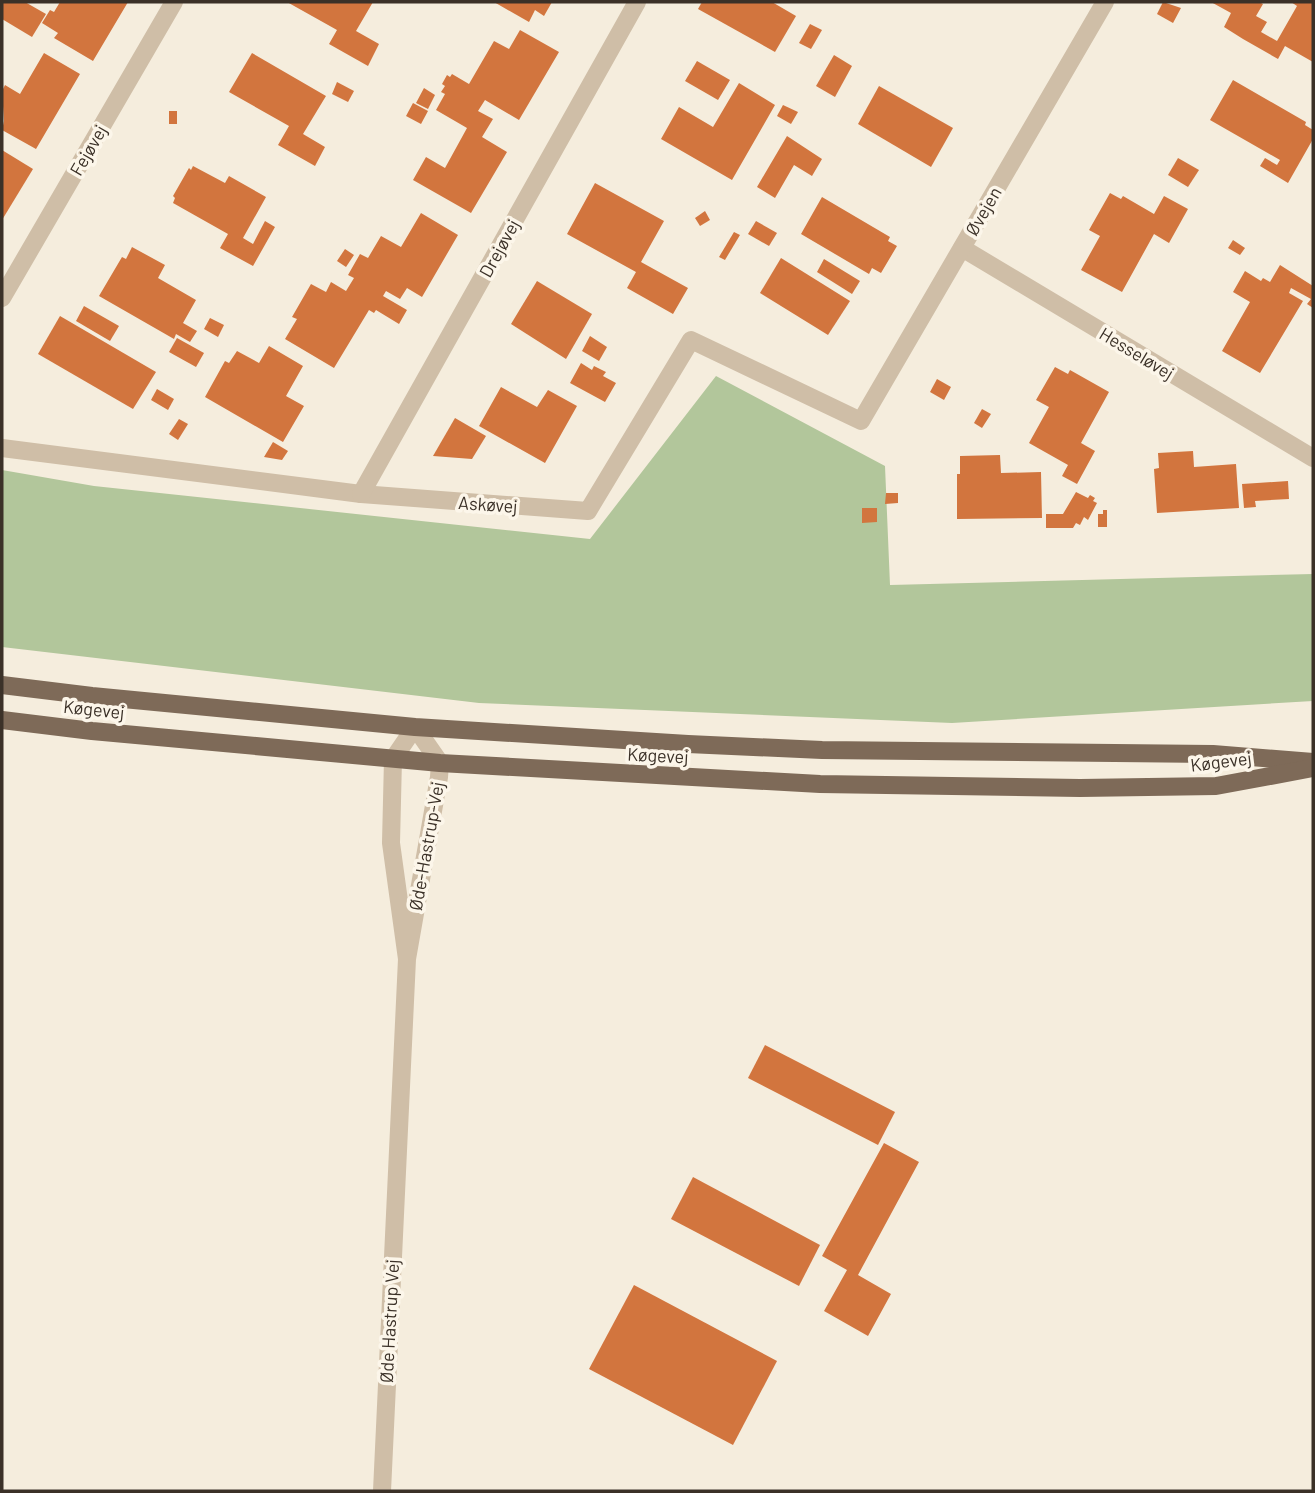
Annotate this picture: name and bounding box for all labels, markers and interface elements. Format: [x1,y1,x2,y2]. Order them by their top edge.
street label: Fejøvej [65,121,111,179]
street label: Øvejen [960,183,1006,239]
street label: Drejøvej [474,215,524,281]
street label: Hesseløvej [1096,322,1178,384]
street label: Askøvej [457,491,519,517]
street label: Køgevej [62,695,126,723]
street label: Køgevej [627,742,689,768]
street label: Køgevej [1189,746,1253,776]
street label: Øde-Hastrup-Vej [404,780,448,912]
street label: Øde Hastrup Vej [375,1259,403,1383]

